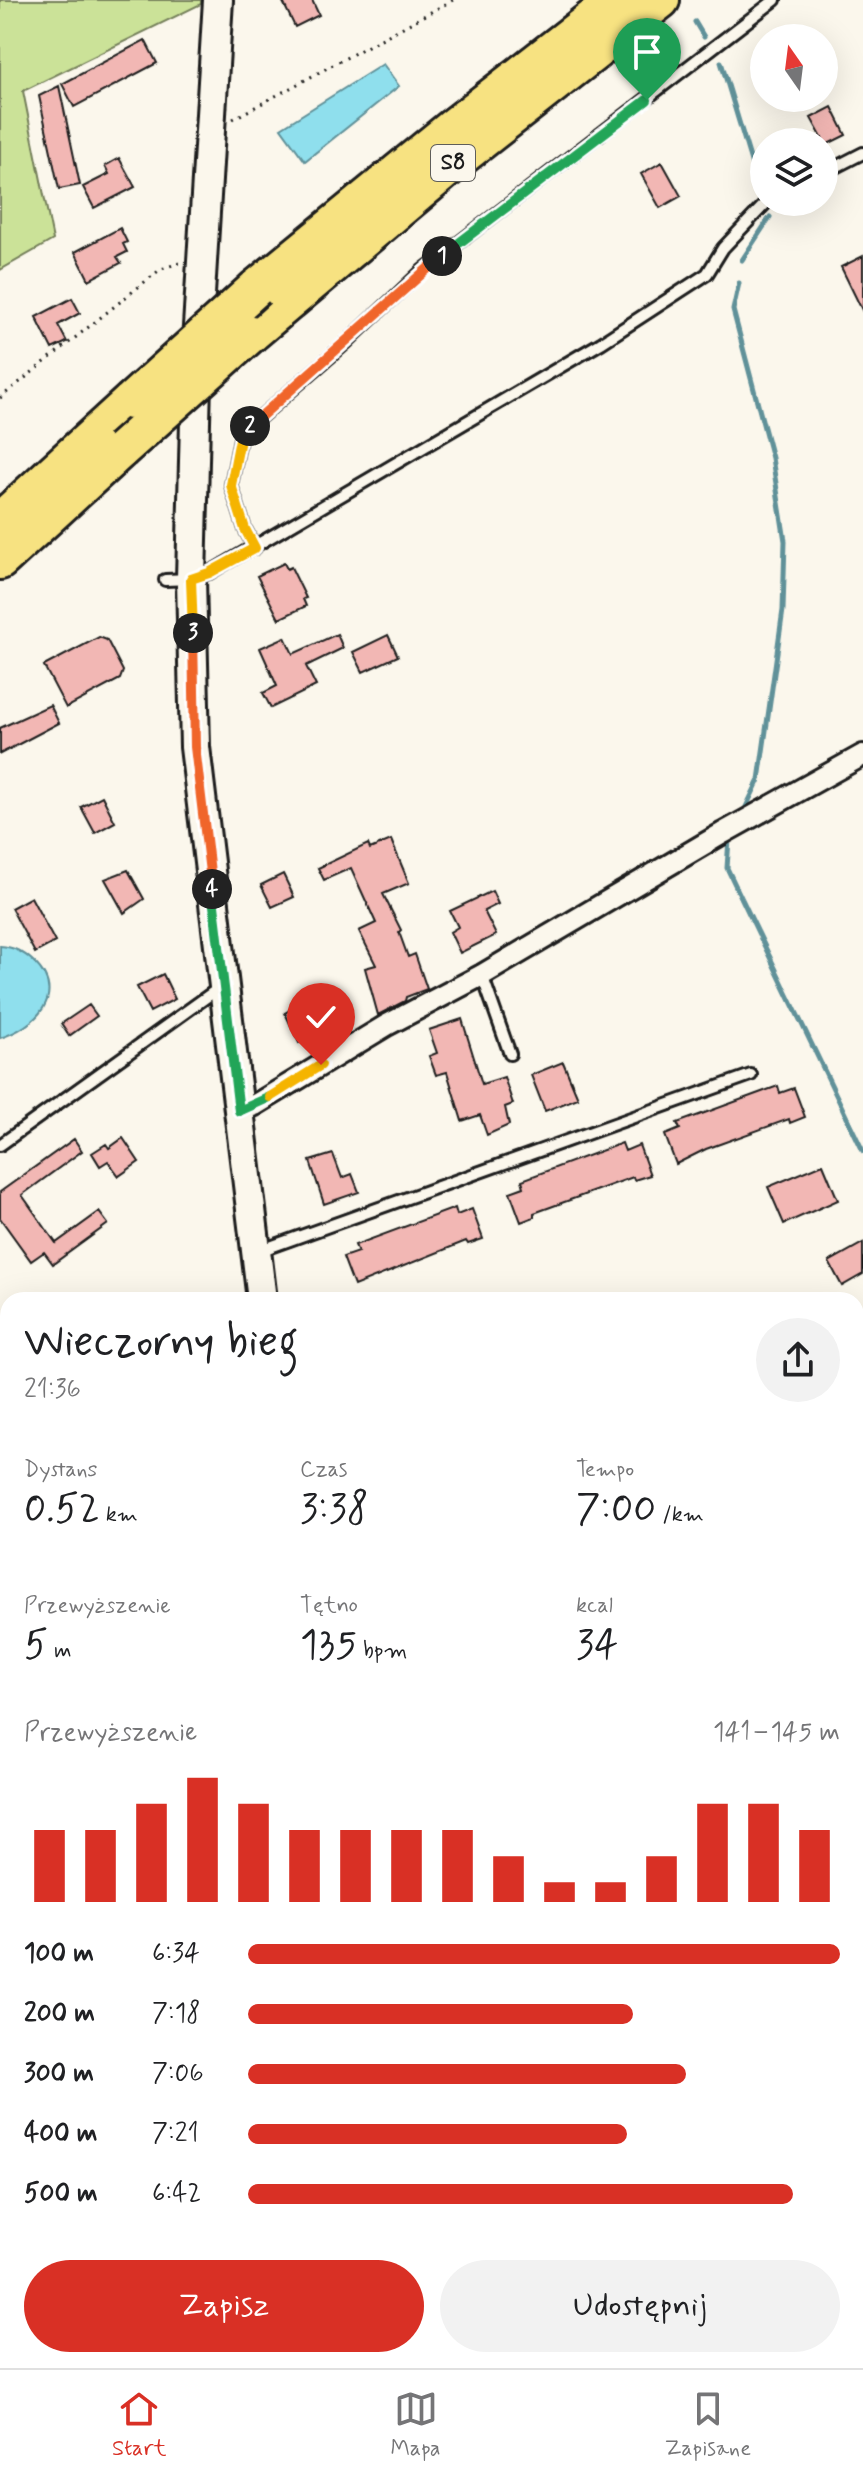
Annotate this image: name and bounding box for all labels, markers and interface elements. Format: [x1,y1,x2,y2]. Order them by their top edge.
pin [613,18,681,100]
north arrow [750,24,838,112]
map controls [750,24,838,216]
icon: arrive [625,30,669,74]
button: layers [750,128,838,216]
road number: S8 [431,145,475,181]
pin: 1 [422,236,462,276]
text: 1 [437,242,447,270]
pin: 2 [230,406,270,446]
text: 2 [245,412,255,440]
pin: 3 [173,613,213,653]
text: 3 [188,619,198,647]
pin: 4 [192,869,232,909]
text: 4 [206,875,218,903]
pin [287,983,355,1065]
icon: check [299,995,343,1039]
text: Wieczorny bieg [24,1314,299,1372]
button: share [756,1318,840,1402]
text: 21:36 [24,1373,81,1407]
text: Dystans [24,1456,97,1484]
text: Czas [300,1456,348,1484]
text: Tempo [576,1456,634,1484]
text: 0.52 [24,1484,100,1536]
text: 3:38 [300,1484,369,1536]
text: 7:00 [576,1484,656,1536]
text: km [100,1501,138,1529]
text: /km [656,1501,704,1529]
text: Przewyższenie [24,1592,171,1620]
text: Tętno [300,1592,358,1620]
text: kcal [576,1592,613,1620]
text: 5 [24,1620,48,1672]
text: 135 [300,1620,357,1672]
text: 34 [576,1620,618,1672]
text: m [48,1637,71,1665]
text: bpm [357,1637,407,1665]
text: Przewyższenie [24,1716,197,1750]
text: 141–145 m [713,1716,840,1750]
text: 100 m [24,1937,94,1971]
text: 6:34 [152,1937,200,1971]
text: 200 m [24,1997,95,2031]
text: 7:18 [152,1997,201,2031]
text: 300 m [24,2057,94,2091]
text: 7:06 [152,2057,204,2091]
text: 400 m [24,2117,97,2151]
text: 7:21 [152,2117,199,2151]
text: 500 m [24,2177,98,2211]
text: 6:42 [152,2177,201,2211]
button: Zapisz [24,2260,424,2352]
button: Udostępnij [440,2260,840,2352]
tab: Start [112,2387,167,2463]
tab: Mapa [391,2387,441,2463]
tab: Zapisane [665,2387,751,2463]

